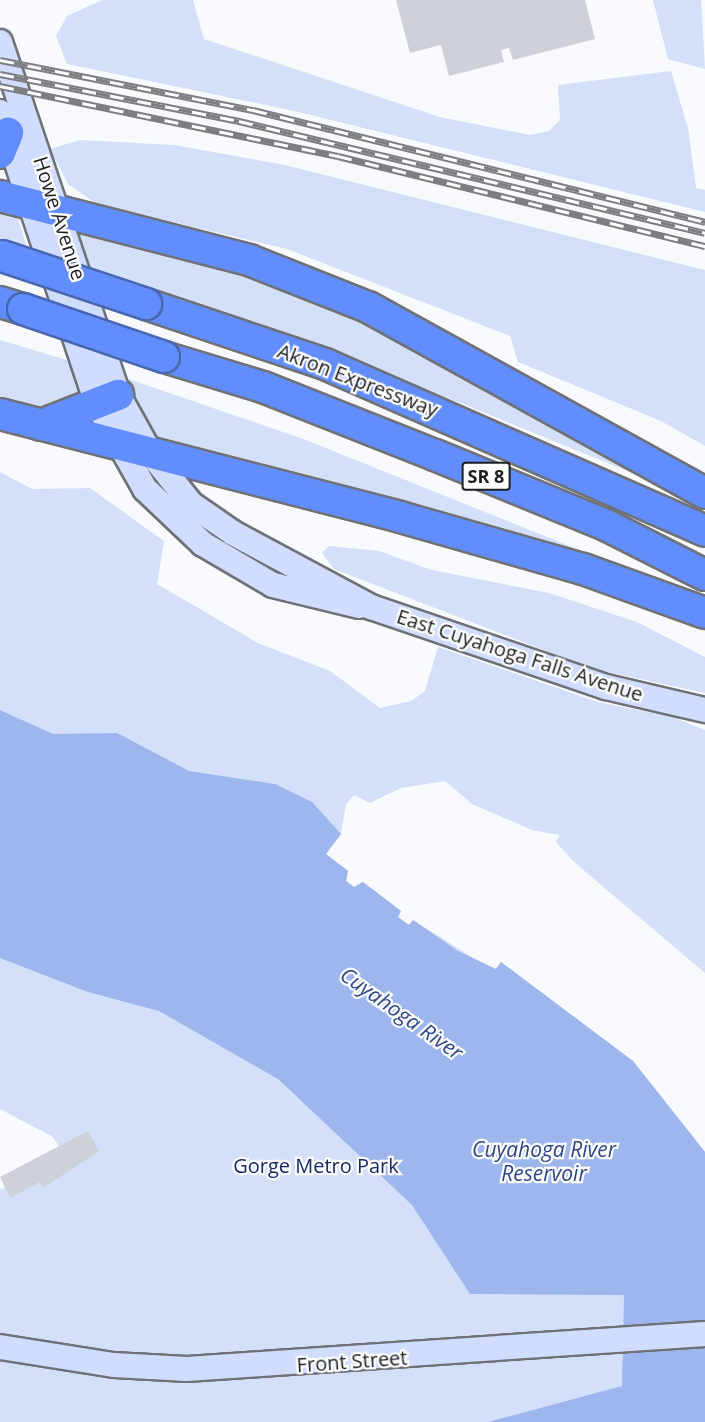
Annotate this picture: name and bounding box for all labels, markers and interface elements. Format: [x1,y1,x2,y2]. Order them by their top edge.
street label: Howe Avenue [29,153,91,283]
street label: Akron Expressway [274,338,442,422]
road number: SR 8 [460,461,512,491]
street label: East Cuyahoga Falls Avenue [394,604,646,706]
water label: Cuyahoga River [336,961,468,1065]
water label: Cuyahoga River Reservoir [472,1136,616,1186]
park label: Gorge Metro Park [233,1153,399,1177]
street label: Front Street [296,1345,408,1377]

